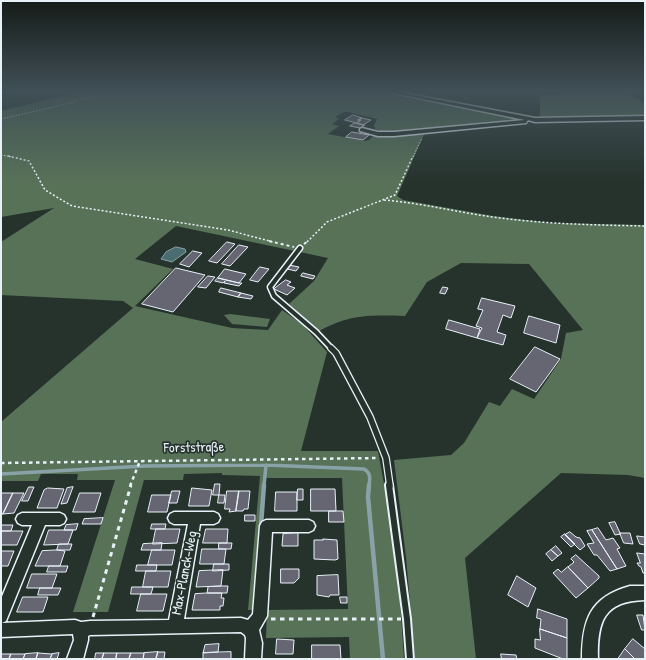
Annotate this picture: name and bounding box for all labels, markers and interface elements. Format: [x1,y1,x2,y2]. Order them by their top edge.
street label: Forststraße [164,439,224,457]
street label: Max-Planck-Weg [169,530,201,616]

